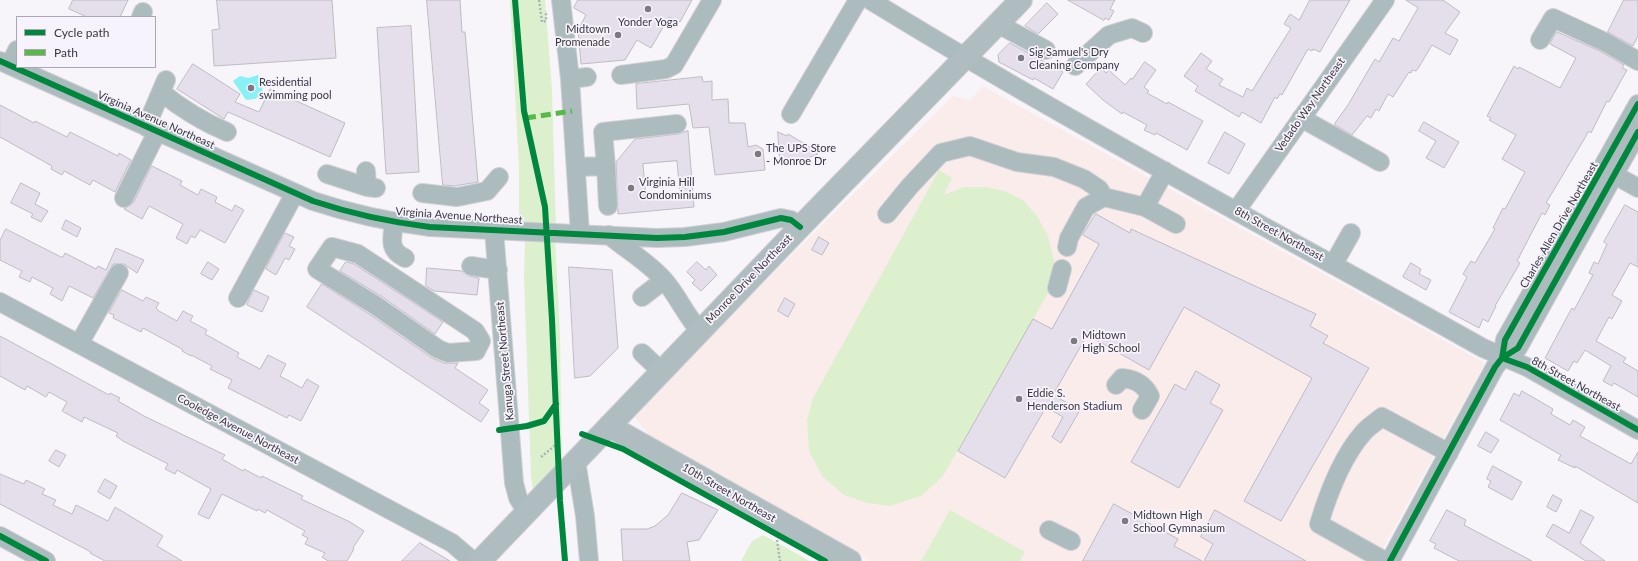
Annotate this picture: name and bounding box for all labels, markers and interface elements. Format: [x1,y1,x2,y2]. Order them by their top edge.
marker: Yonder Yoga [643,4,653,14]
place label: Yonder Yoga [618,15,678,29]
legend [16,16,156,68]
place label: Midtown Promenade [555,22,610,48]
text: Cycle path [54,25,109,40]
marker: Midtown Promenade [613,30,623,40]
text: Path [54,45,78,60]
place label: Sig Samuel's Dry Cleaning Company [1029,45,1119,71]
marker: Sig Samuel's Dry Cleaning Company [1016,53,1026,63]
street label: Vedado Way Northeast [1272,55,1348,155]
place label: Residential swimming pool [259,75,332,101]
marker: Residential swimming pool [246,83,256,93]
street label: Virginia Avenue Northeast [95,88,217,152]
place label: The UPS Store - Monroe Dr [766,141,836,167]
marker: The UPS Store - Monroe Dr [753,149,763,159]
street label: Charles Allen Drive Northeast [1517,159,1601,291]
place label: Virginia Hill Condominiums [639,175,711,201]
marker: Virginia Hill Condominiums [626,183,636,193]
street label: 8th Street Northeast [1232,204,1326,264]
street label: Virginia Avenue Northeast [395,205,523,227]
street label: Monroe Drive Northeast [703,232,795,326]
street label: Kanuga Street Northeast [493,301,517,421]
place label: Midtown High School [1082,328,1140,354]
marker: Midtown High School [1069,336,1079,346]
street label: 8th Street Northeast [1529,354,1623,414]
place label: Eddie S. Henderson Stadium [1027,386,1122,412]
street label: Cooledge Avenue Northeast [175,391,301,467]
marker: Eddie S. Henderson Stadium [1014,394,1024,404]
street label: 10th Street Northeast [680,461,778,525]
place label: Midtown High School Gymnasium [1133,508,1225,534]
marker: Midtown High School Gymnasium [1120,516,1130,526]

